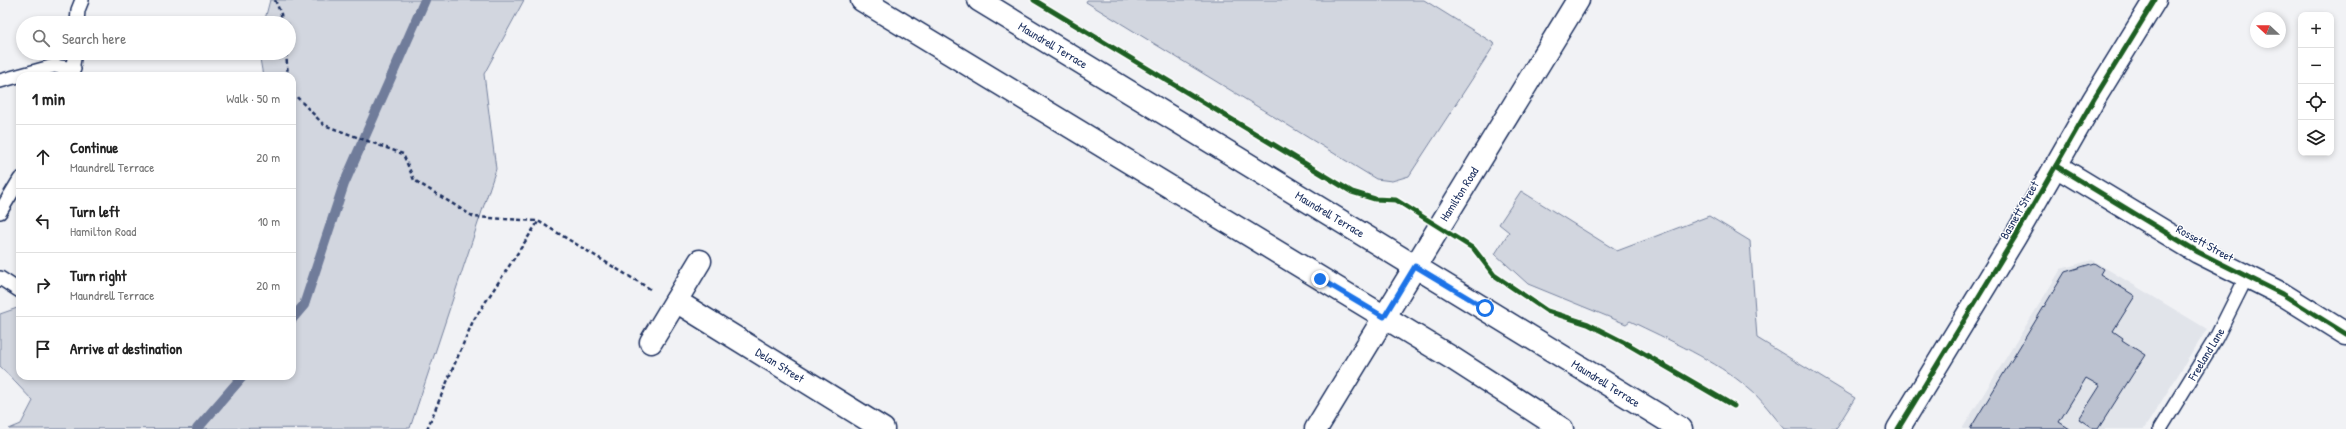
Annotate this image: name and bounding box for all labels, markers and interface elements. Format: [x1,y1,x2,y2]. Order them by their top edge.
north arrow [2250,12,2286,48]
map controls [2298,12,2334,156]
button: + [2298,12,2334,48]
search box [16,16,296,60]
street label: Maundrell Terrace [1015,18,1091,72]
icon: search [30,27,52,49]
text: Search here [62,28,126,49]
button: − [2298,48,2334,84]
button: locate [2298,84,2334,120]
text: 1 min [32,87,65,110]
text: Walk · 50 m [226,89,280,107]
button: layers [2298,120,2334,156]
text: Continue [70,137,118,158]
icon: ahead [32,146,54,168]
text: 20 m [256,148,280,166]
text: Maundrell Terrace [70,158,154,176]
street label: Hamilton Road [1436,163,1483,224]
street label: Basnett Street [1995,177,2043,242]
street label: Maundrell Terrace [1292,187,1368,241]
text: Turn left [70,201,120,222]
icon: left [32,210,54,232]
text: 10 m [258,212,280,230]
street label: Rossett Street [2173,220,2238,266]
text: Hamilton Road [70,222,136,240]
text: Turn right [70,265,126,286]
route end [1311,270,1329,288]
icon: right [32,274,54,296]
text: 20 m [256,276,280,294]
text: Maundrell Terrace [70,286,154,304]
route start [1476,299,1494,317]
street label: Freeland Lane [2183,324,2229,384]
icon: arrive [32,338,54,360]
text: Arrive at destination [70,338,182,359]
street label: Delan Street [752,343,808,387]
street label: Maundrell Terrace [1568,355,1644,411]

